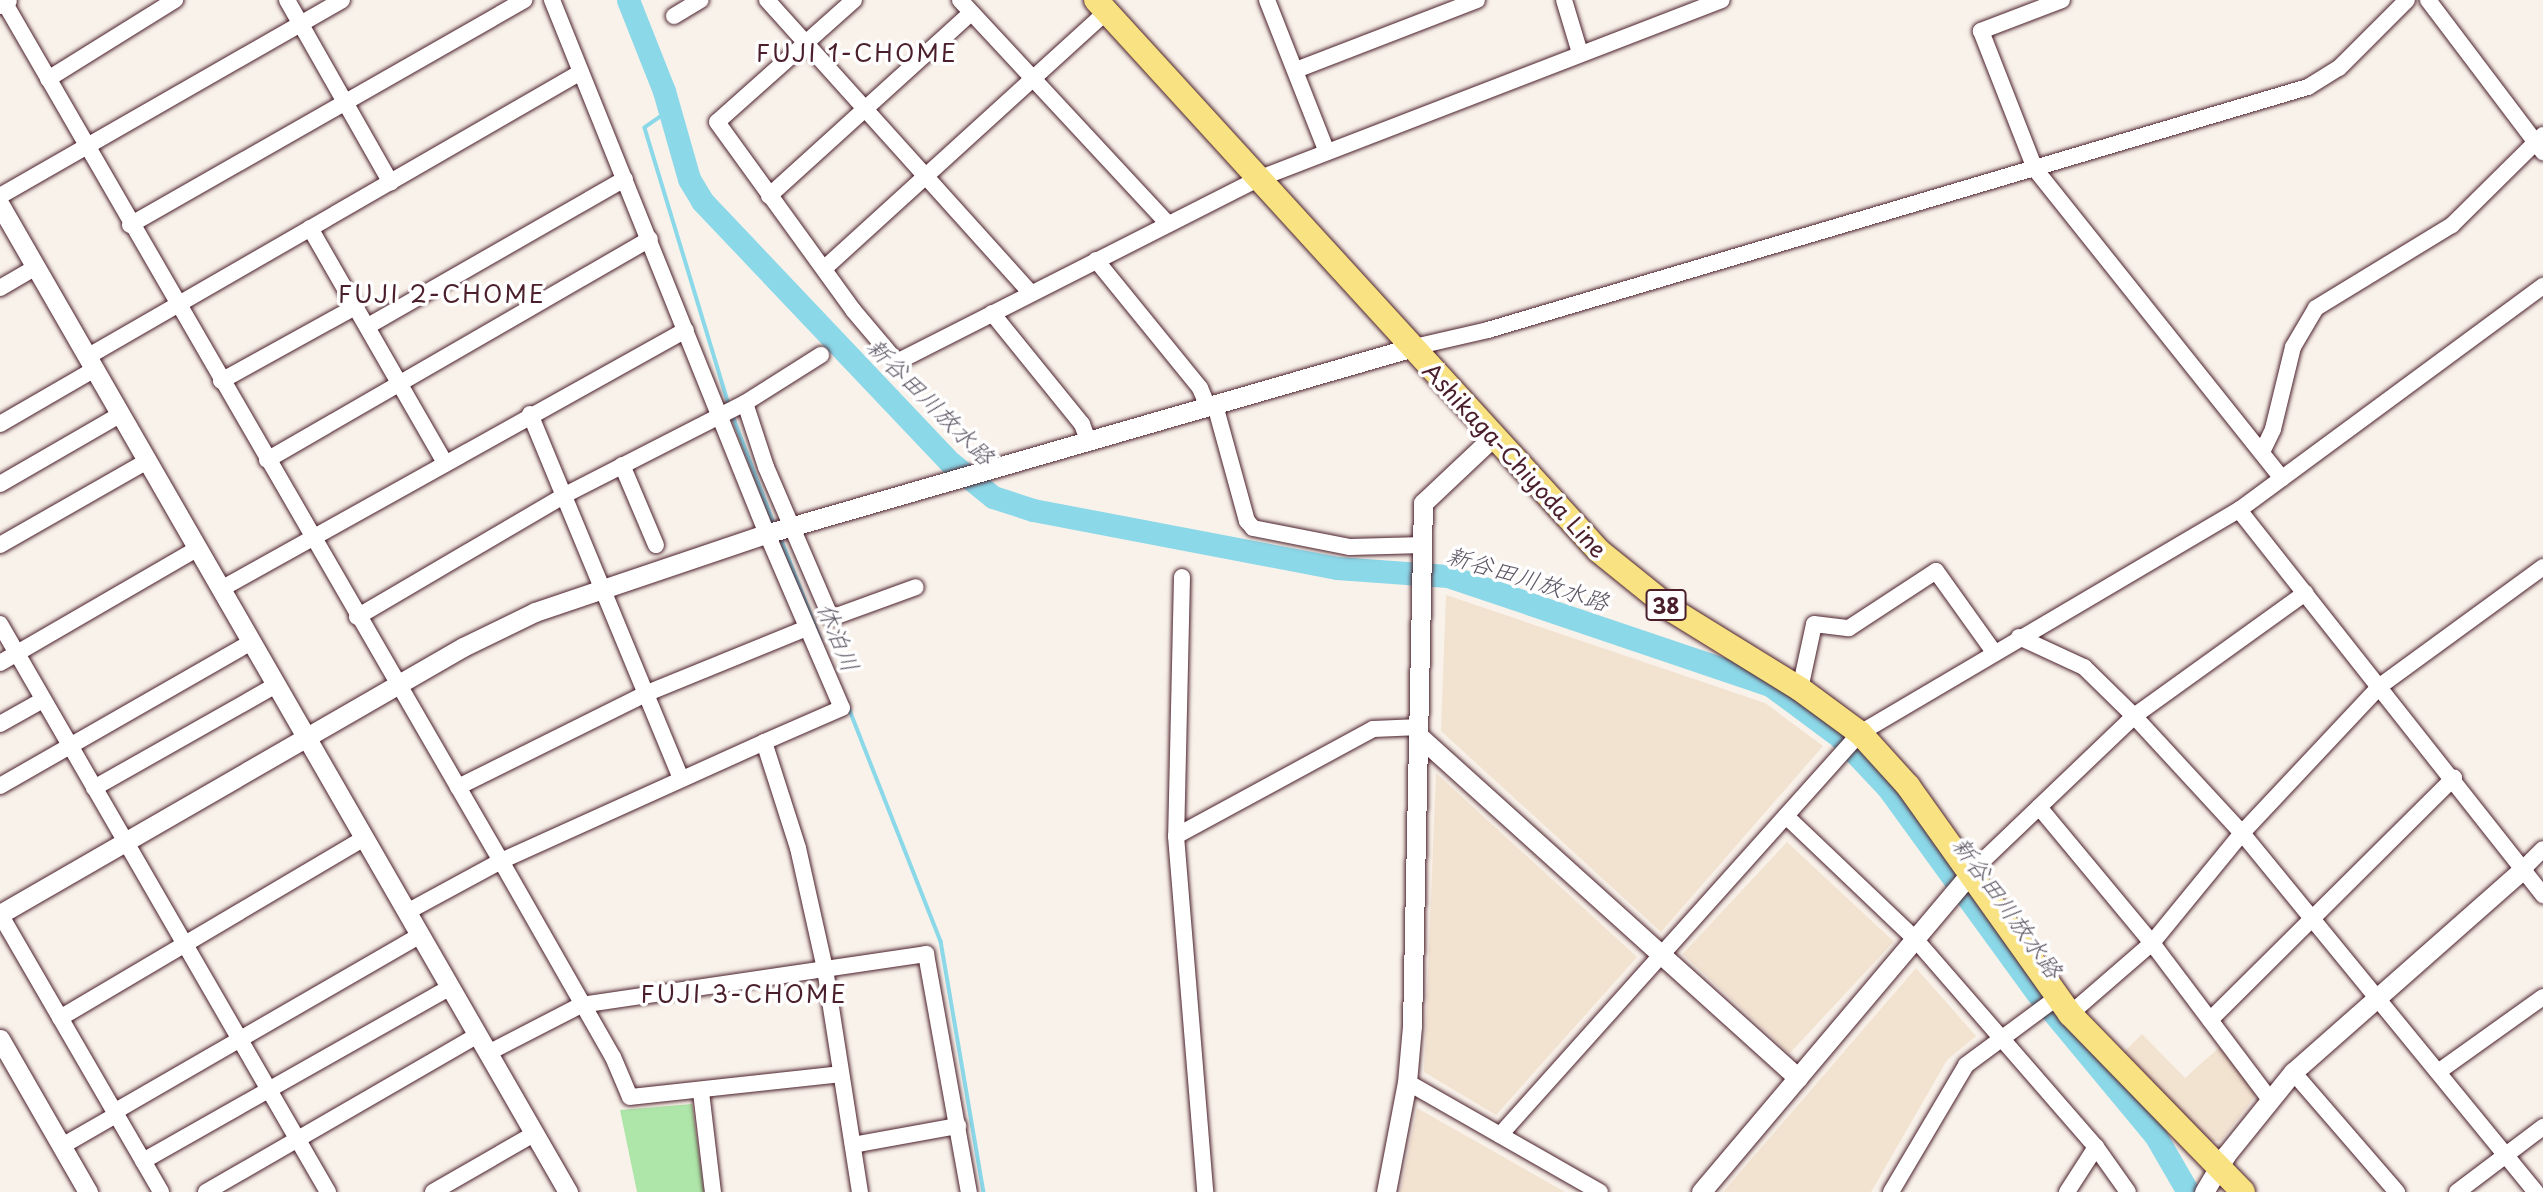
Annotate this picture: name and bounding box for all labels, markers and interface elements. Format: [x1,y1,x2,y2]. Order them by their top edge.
district label: FUJI 1-CHOME [757,39,957,67]
district label: FUJI 2-CHOME [339,280,545,308]
water label: 新谷田川放水路 [861,331,1001,471]
street label: Ashikaga-Chiyoda Line [1417,356,1613,564]
water label: 新谷田川放水路 [1443,540,1613,616]
road number: 38 [1645,588,1687,622]
water label: 休泊川 [812,598,866,676]
water label: 新谷田川放水路 [1947,831,2069,983]
district label: FUJI 3-CHOME [642,980,846,1008]

